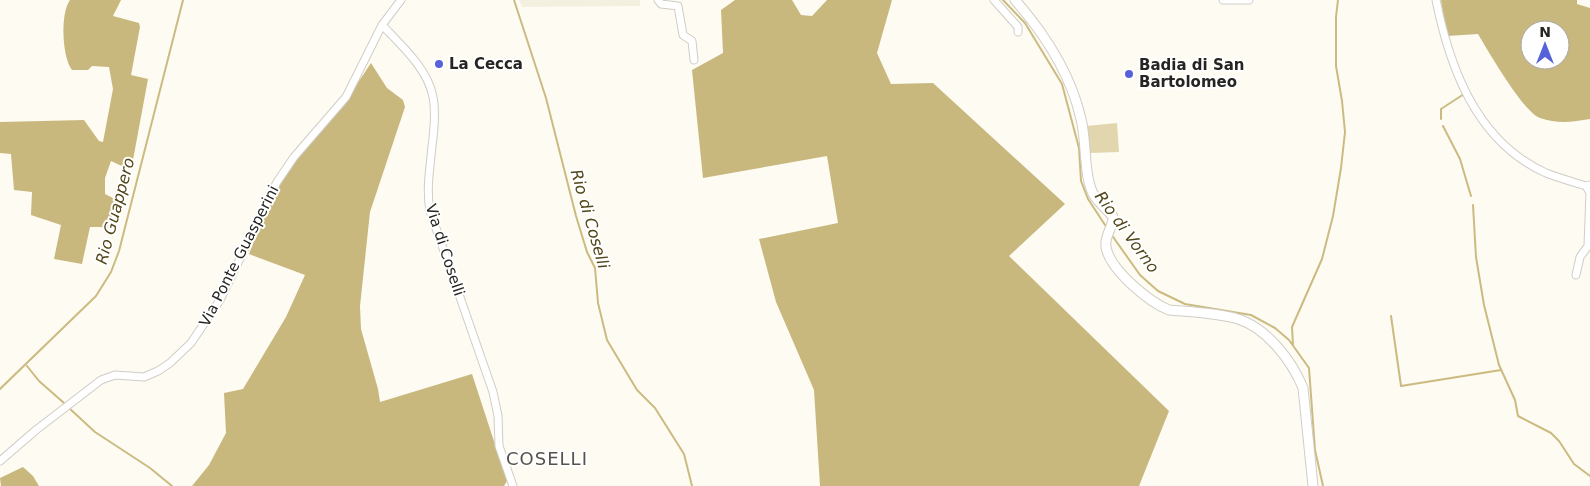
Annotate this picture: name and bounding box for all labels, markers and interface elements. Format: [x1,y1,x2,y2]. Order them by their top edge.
north arrow [1520,20,1570,70]
text: N [1539,24,1551,40]
place label: La Cecca [449,55,523,73]
place label: Badia di San Bartolomeo [1139,56,1244,91]
marker: La Cecca [433,58,445,70]
marker: Badia di San Bartolomeo [1123,68,1135,80]
water label: Rio Guappero [92,156,138,266]
water label: Rio di Coselli [567,167,613,271]
street label: Via Ponte Guasperini [196,182,282,330]
water label: Rio di Vorno [1091,187,1163,277]
street label: Via di Coselli [422,202,468,298]
district label: COSELLI [506,448,588,469]

